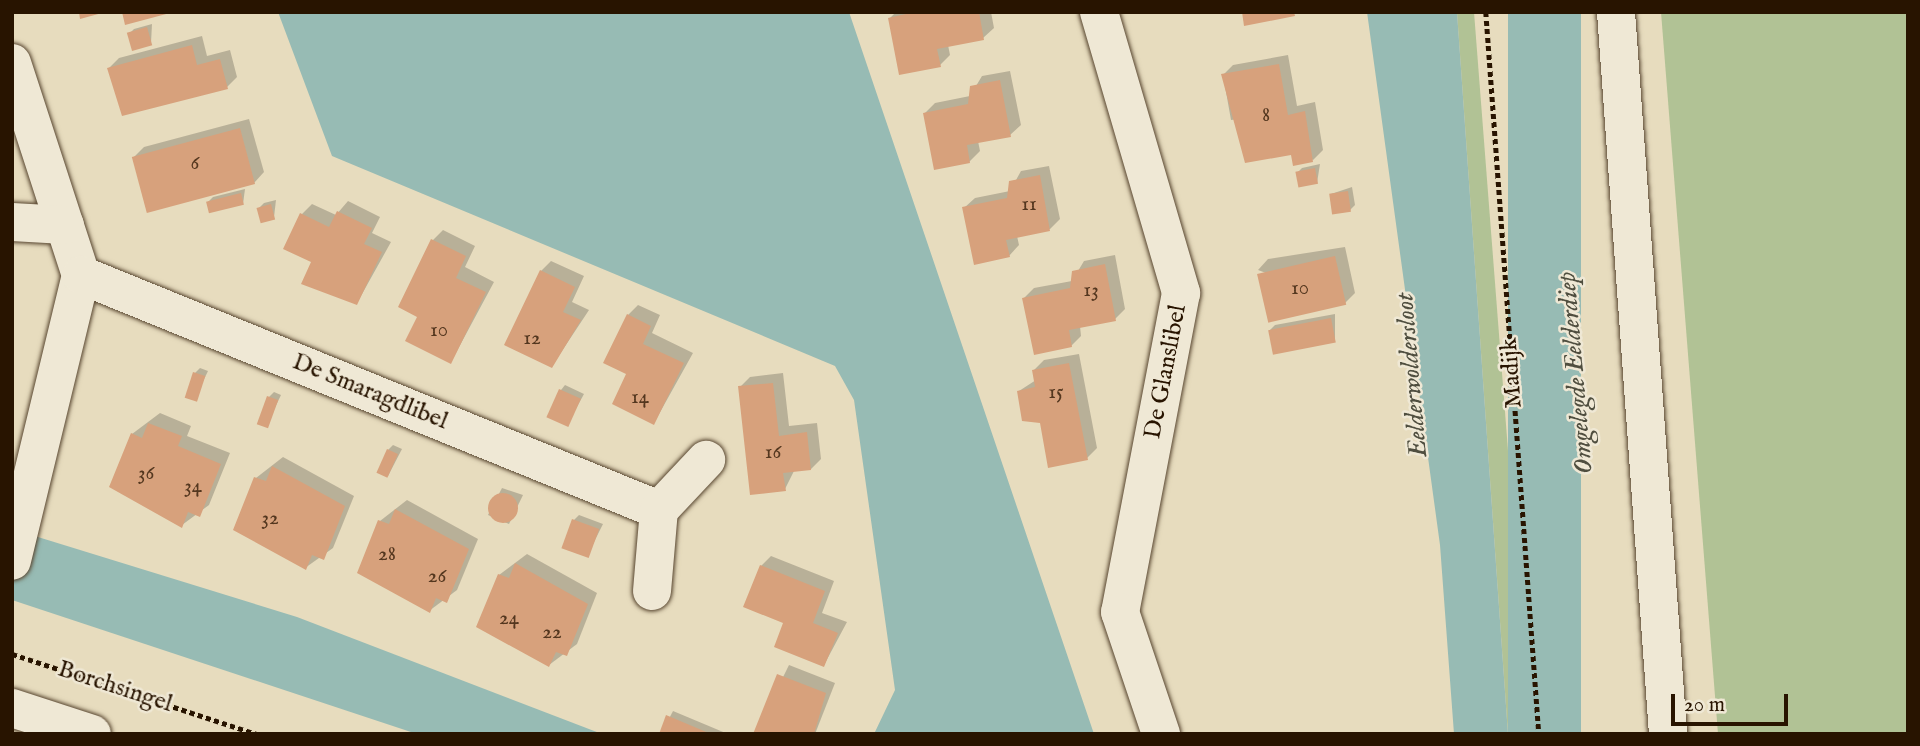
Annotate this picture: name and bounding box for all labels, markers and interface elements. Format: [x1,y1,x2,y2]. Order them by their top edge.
house number: 8 [1262,103,1270,129]
house number: 6 [191,151,199,177]
house number: 11 [1021,192,1037,218]
water label: Omgelegde Eelderdiep [1552,271,1600,475]
house number: 10 [1291,276,1309,302]
house number: 13 [1083,278,1099,304]
water label: Eelderwoldersloot [1389,291,1435,459]
street label: De Glanslibel [1139,302,1193,442]
house number: 10 [430,318,448,344]
house number: 12 [523,326,541,352]
street label: Madijk [1495,337,1529,409]
street label: De Smaragdlibel [288,348,452,436]
house number: 15 [1048,380,1064,406]
house number: 14 [631,385,649,411]
house number: 16 [765,440,781,466]
house number: 36 [138,461,154,487]
house number: 34 [184,474,202,500]
house number: 32 [261,506,279,532]
house number: 28 [378,542,396,568]
house number: 26 [428,564,446,590]
house number: 24 [499,606,519,632]
house number: 22 [542,620,562,646]
street label: Borchsingel [54,655,176,719]
scale bar [1675,680,1792,724]
text: 20 m [1684,692,1725,719]

